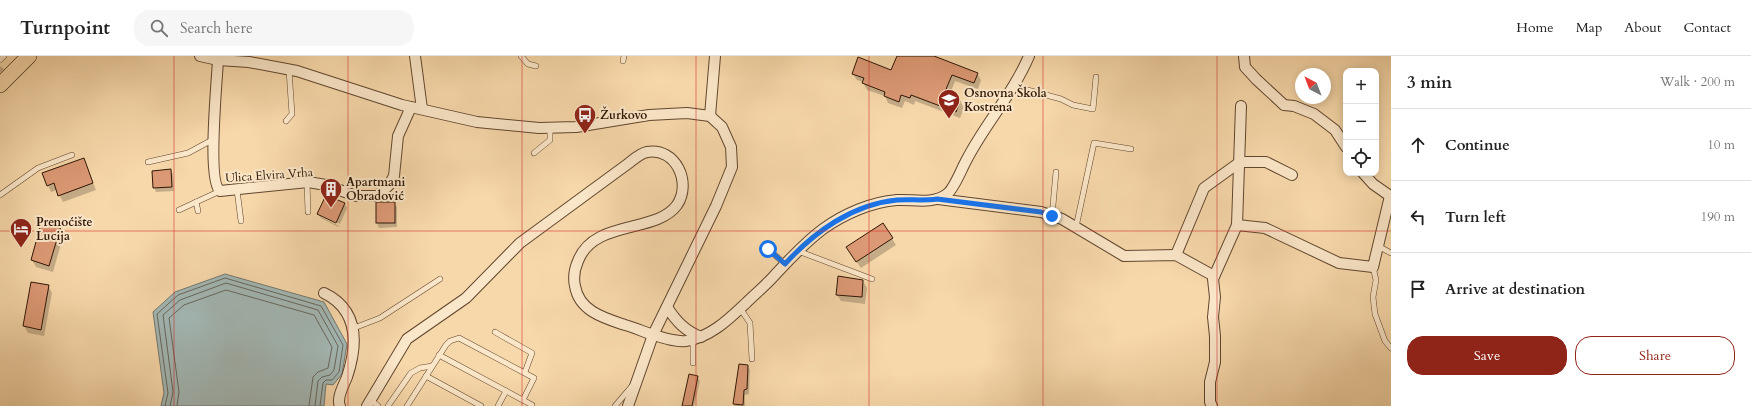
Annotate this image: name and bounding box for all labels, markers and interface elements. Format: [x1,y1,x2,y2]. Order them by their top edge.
search box [134,10,414,46]
text: Turnpoint [20,15,110,41]
icon: search [148,17,170,39]
text: Search here [180,18,253,38]
text: Home [1516,18,1554,37]
text: Map [1576,18,1602,37]
text: About [1624,18,1661,37]
text: Contact [1683,18,1731,37]
north arrow [1295,68,1331,104]
map controls [1343,68,1379,176]
button: + [1343,68,1379,104]
text: 3 min [1407,71,1452,94]
text: Walk · 200 m [1660,73,1735,91]
place label: Osnovna Škola Kostrena [964,84,1047,115]
school or university icon: Osnovna Škola Kostrena [936,87,962,120]
bus stop icon: Žurkovo [572,102,598,135]
button: − [1343,104,1379,140]
place label: Žurkovo [600,106,647,123]
icon: ahead [1407,134,1429,156]
text: Continue [1445,135,1510,155]
text: 10 m [1707,136,1735,154]
button: locate [1343,140,1379,176]
street label: Ulica Elvira Vrha [225,164,314,186]
place label: Apartmani Obradović [346,174,406,204]
building icon: Apartmani Obradović [318,176,344,209]
icon: left [1407,206,1429,228]
route end [1043,207,1061,225]
text: Turn left [1445,207,1506,227]
text: 190 m [1701,208,1735,226]
place label: Prenoćište Lucija [36,214,92,244]
hotel icon: Prenoćište Lucija [8,216,34,249]
route start [759,240,777,258]
icon: arrive [1407,278,1429,300]
text: Arrive at destination [1445,279,1585,299]
button: Save [1407,336,1567,375]
button: Share [1575,336,1735,375]

